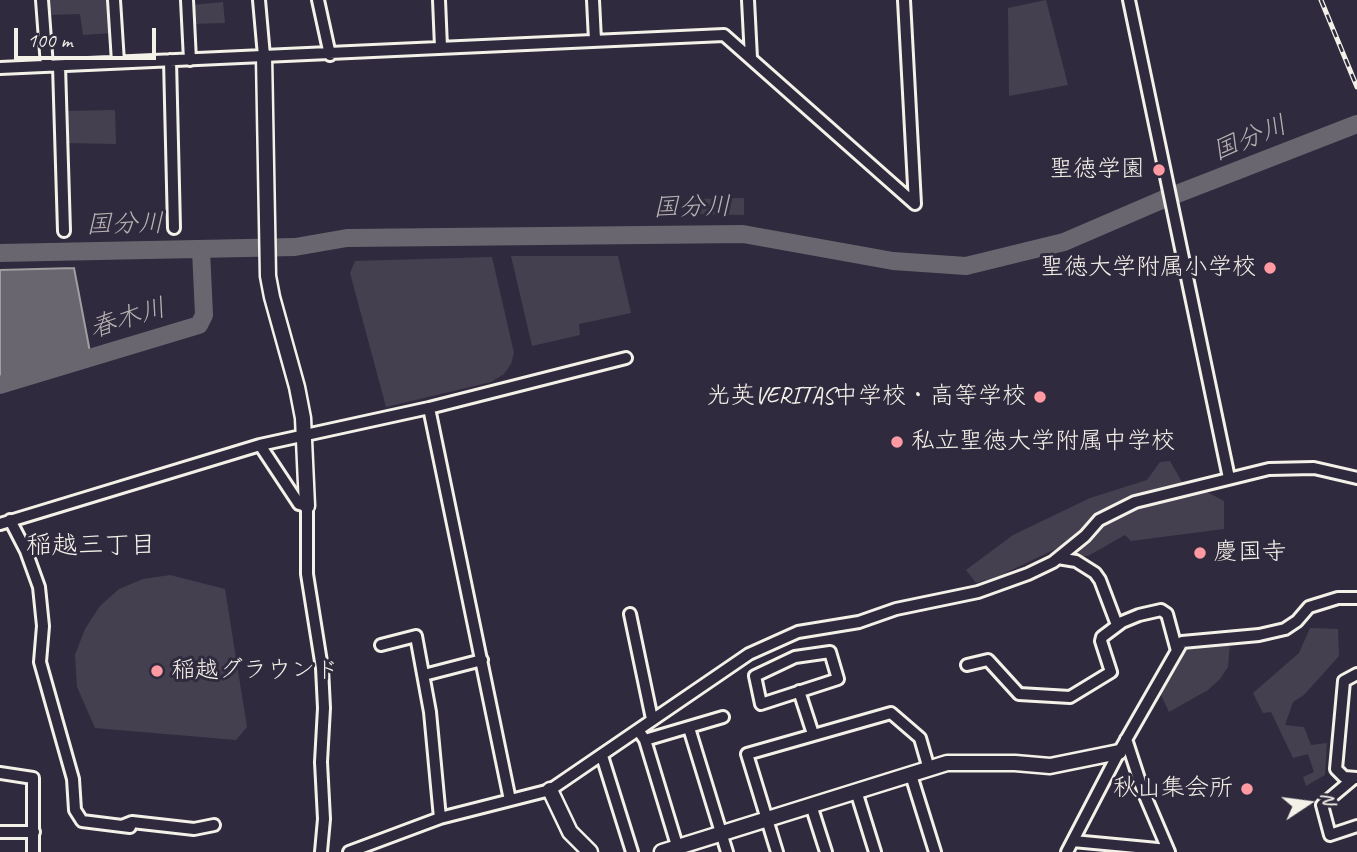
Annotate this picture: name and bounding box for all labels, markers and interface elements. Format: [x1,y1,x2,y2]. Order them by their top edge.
scale bar [18,14,159,58]
text: 100 m [27,27,72,53]
water label: 国分川 [1208,110,1292,168]
place label: 聖徳学園 [1049,156,1145,184]
marker: 聖徳学園 [1151,162,1167,178]
water label: 国分川 [653,192,731,224]
water label: 国分川 [86,209,164,241]
place label: 聖徳大学附属小学校 [1040,254,1256,282]
marker: 聖徳大学附属小学校 [1262,260,1278,276]
water label: 春木川 [86,293,170,345]
place label: 光英VERITAS中学校・高等学校 [706,383,1026,411]
marker: 光英VERITAS中学校・高等学校 [1032,389,1048,405]
place label: 私立聖徳大学附属中学校 [911,428,1175,456]
marker: 私立聖徳大学附属中学校 [889,434,905,450]
district label: 稲越三丁目 [26,530,156,562]
place label: 慶国寺 [1214,539,1286,567]
marker: 慶国寺 [1192,545,1208,561]
place label: 稲越グラウンド [171,657,339,685]
marker: 稲越グラウンド [149,663,165,679]
north arrow [1273,768,1343,838]
place label: 秋山集会所 [1113,775,1233,803]
marker: 秋山集会所 [1239,781,1255,797]
text: N [1315,790,1341,807]

